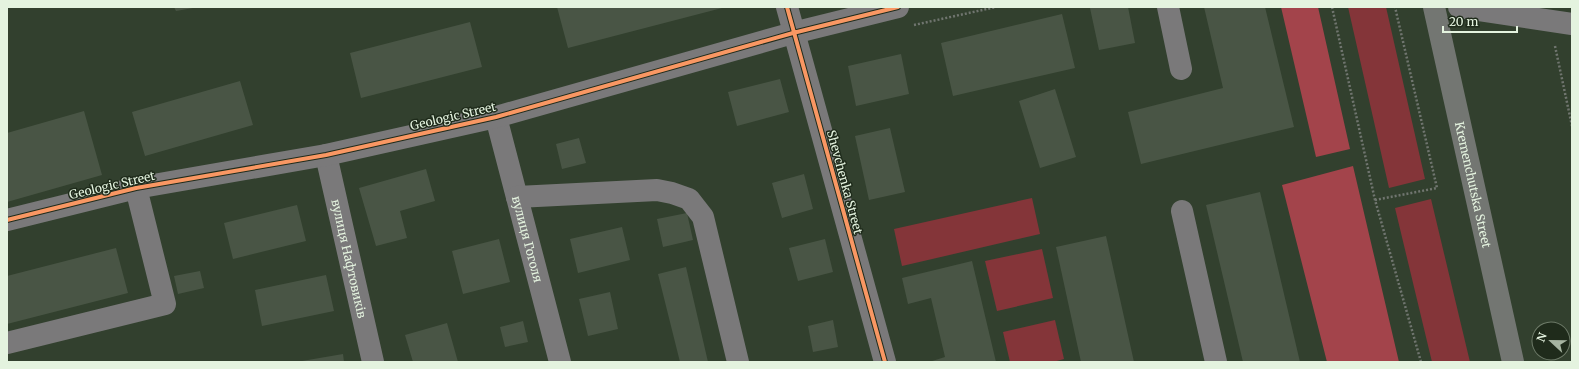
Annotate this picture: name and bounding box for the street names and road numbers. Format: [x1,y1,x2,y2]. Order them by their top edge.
street label: Geologic Street [409,99,498,133]
street label: Kremenchutska Street [1452,120,1495,249]
street label: Shevchenka Street [824,128,866,236]
street label: Geologic Street [68,168,157,202]
street label: вулиця Гоголя [509,194,546,284]
street label: вулиця Нафтовиків [329,197,370,319]

